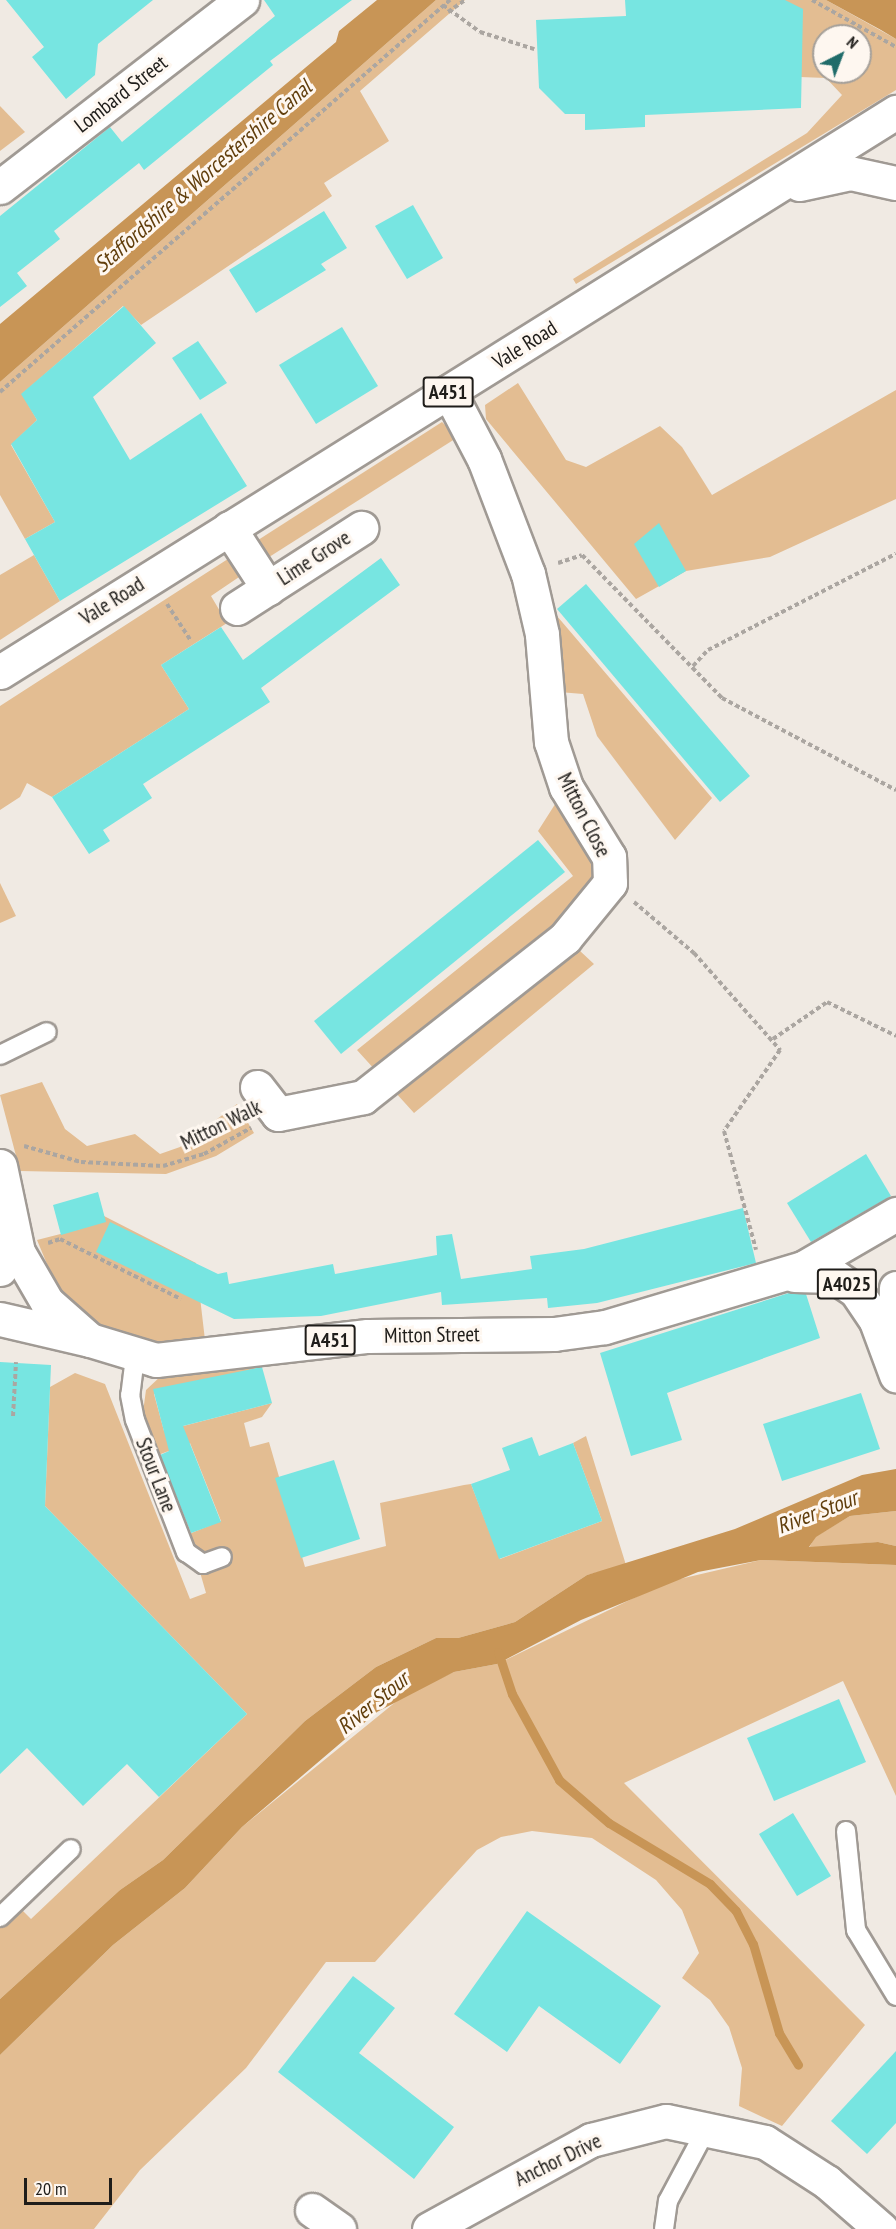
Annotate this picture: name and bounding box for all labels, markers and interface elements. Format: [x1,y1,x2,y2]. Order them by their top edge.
north arrow [812,24,872,84]
text: N [843,32,863,52]
street label: Lombard Street [70,50,172,138]
water label: Staffordshire & Worcestershire Canal [89,74,317,278]
street label: Vale Road [488,315,562,375]
road number: A451 [422,375,474,409]
street label: Lime Grove [273,525,355,591]
street label: Vale Road [75,571,149,631]
street label: Mitton Close [552,769,616,861]
street label: Mitton Walk [176,1095,266,1155]
road number: A4025 [816,1267,878,1301]
street label: Mitton Street [384,1322,480,1348]
road number: A451 [304,1323,356,1357]
street label: Stour Lane [130,1434,182,1516]
water label: River Stour [773,1485,861,1539]
water label: River Stour [332,1666,414,1740]
street label: Anchor Drive [511,2128,605,2192]
scale bar [27,2166,116,2204]
text: 20 m [35,2177,67,2200]

